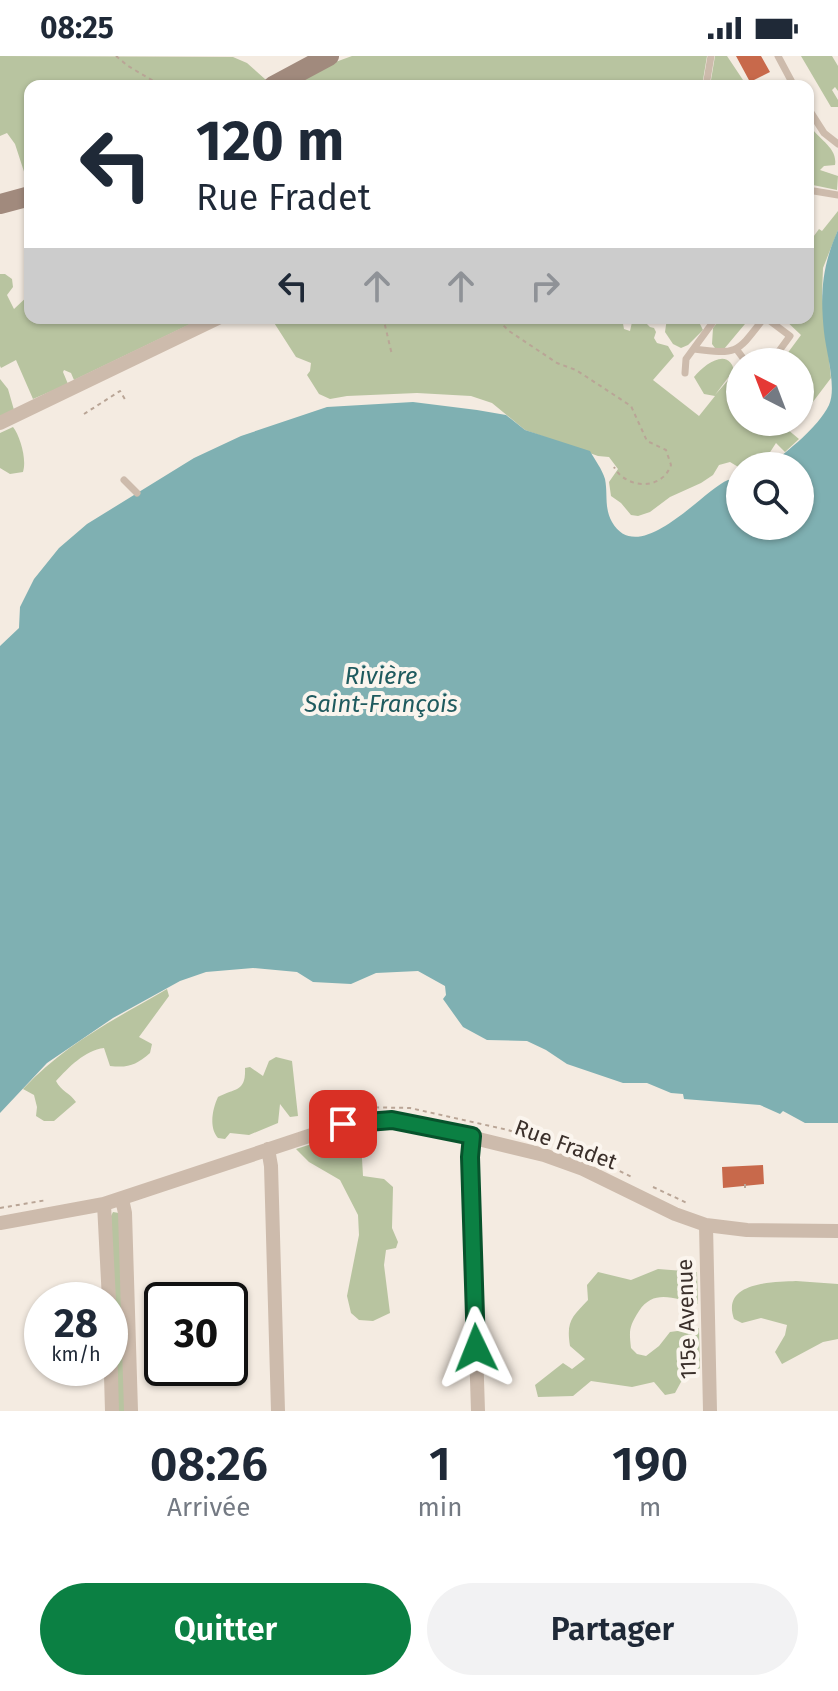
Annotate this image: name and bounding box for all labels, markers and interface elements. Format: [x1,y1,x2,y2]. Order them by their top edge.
text: 08:25 [40,10,114,46]
text: 120 m [196,108,344,175]
icon: left [64,112,168,216]
text: Rue Fradet [196,176,371,220]
icon: left [271,264,315,308]
icon: ahead [355,264,399,308]
icon: ahead [439,264,483,308]
icon: right [523,264,567,308]
north arrow [726,348,814,436]
map controls [726,348,814,540]
button: search [726,452,814,540]
water label: Rivière Saint-François [303,662,458,718]
pin [309,1090,377,1158]
icon: arrive [321,1102,365,1146]
street label: Rue Fradet [511,1114,621,1175]
street label: 115e Avenue [671,1258,702,1380]
speed limit sign: 30 [144,1282,248,1386]
text: 28 [54,1300,98,1348]
position arrow [434,1306,518,1390]
text: km/h [51,1342,101,1366]
text: 08:26 [150,1435,268,1493]
text: 1 [429,1435,451,1493]
text: 190 [612,1435,688,1493]
text: Arrivée [167,1492,250,1523]
text: min [418,1492,462,1523]
text: m [639,1492,661,1523]
button: Quitter [40,1583,411,1675]
button: Partager [427,1583,798,1675]

